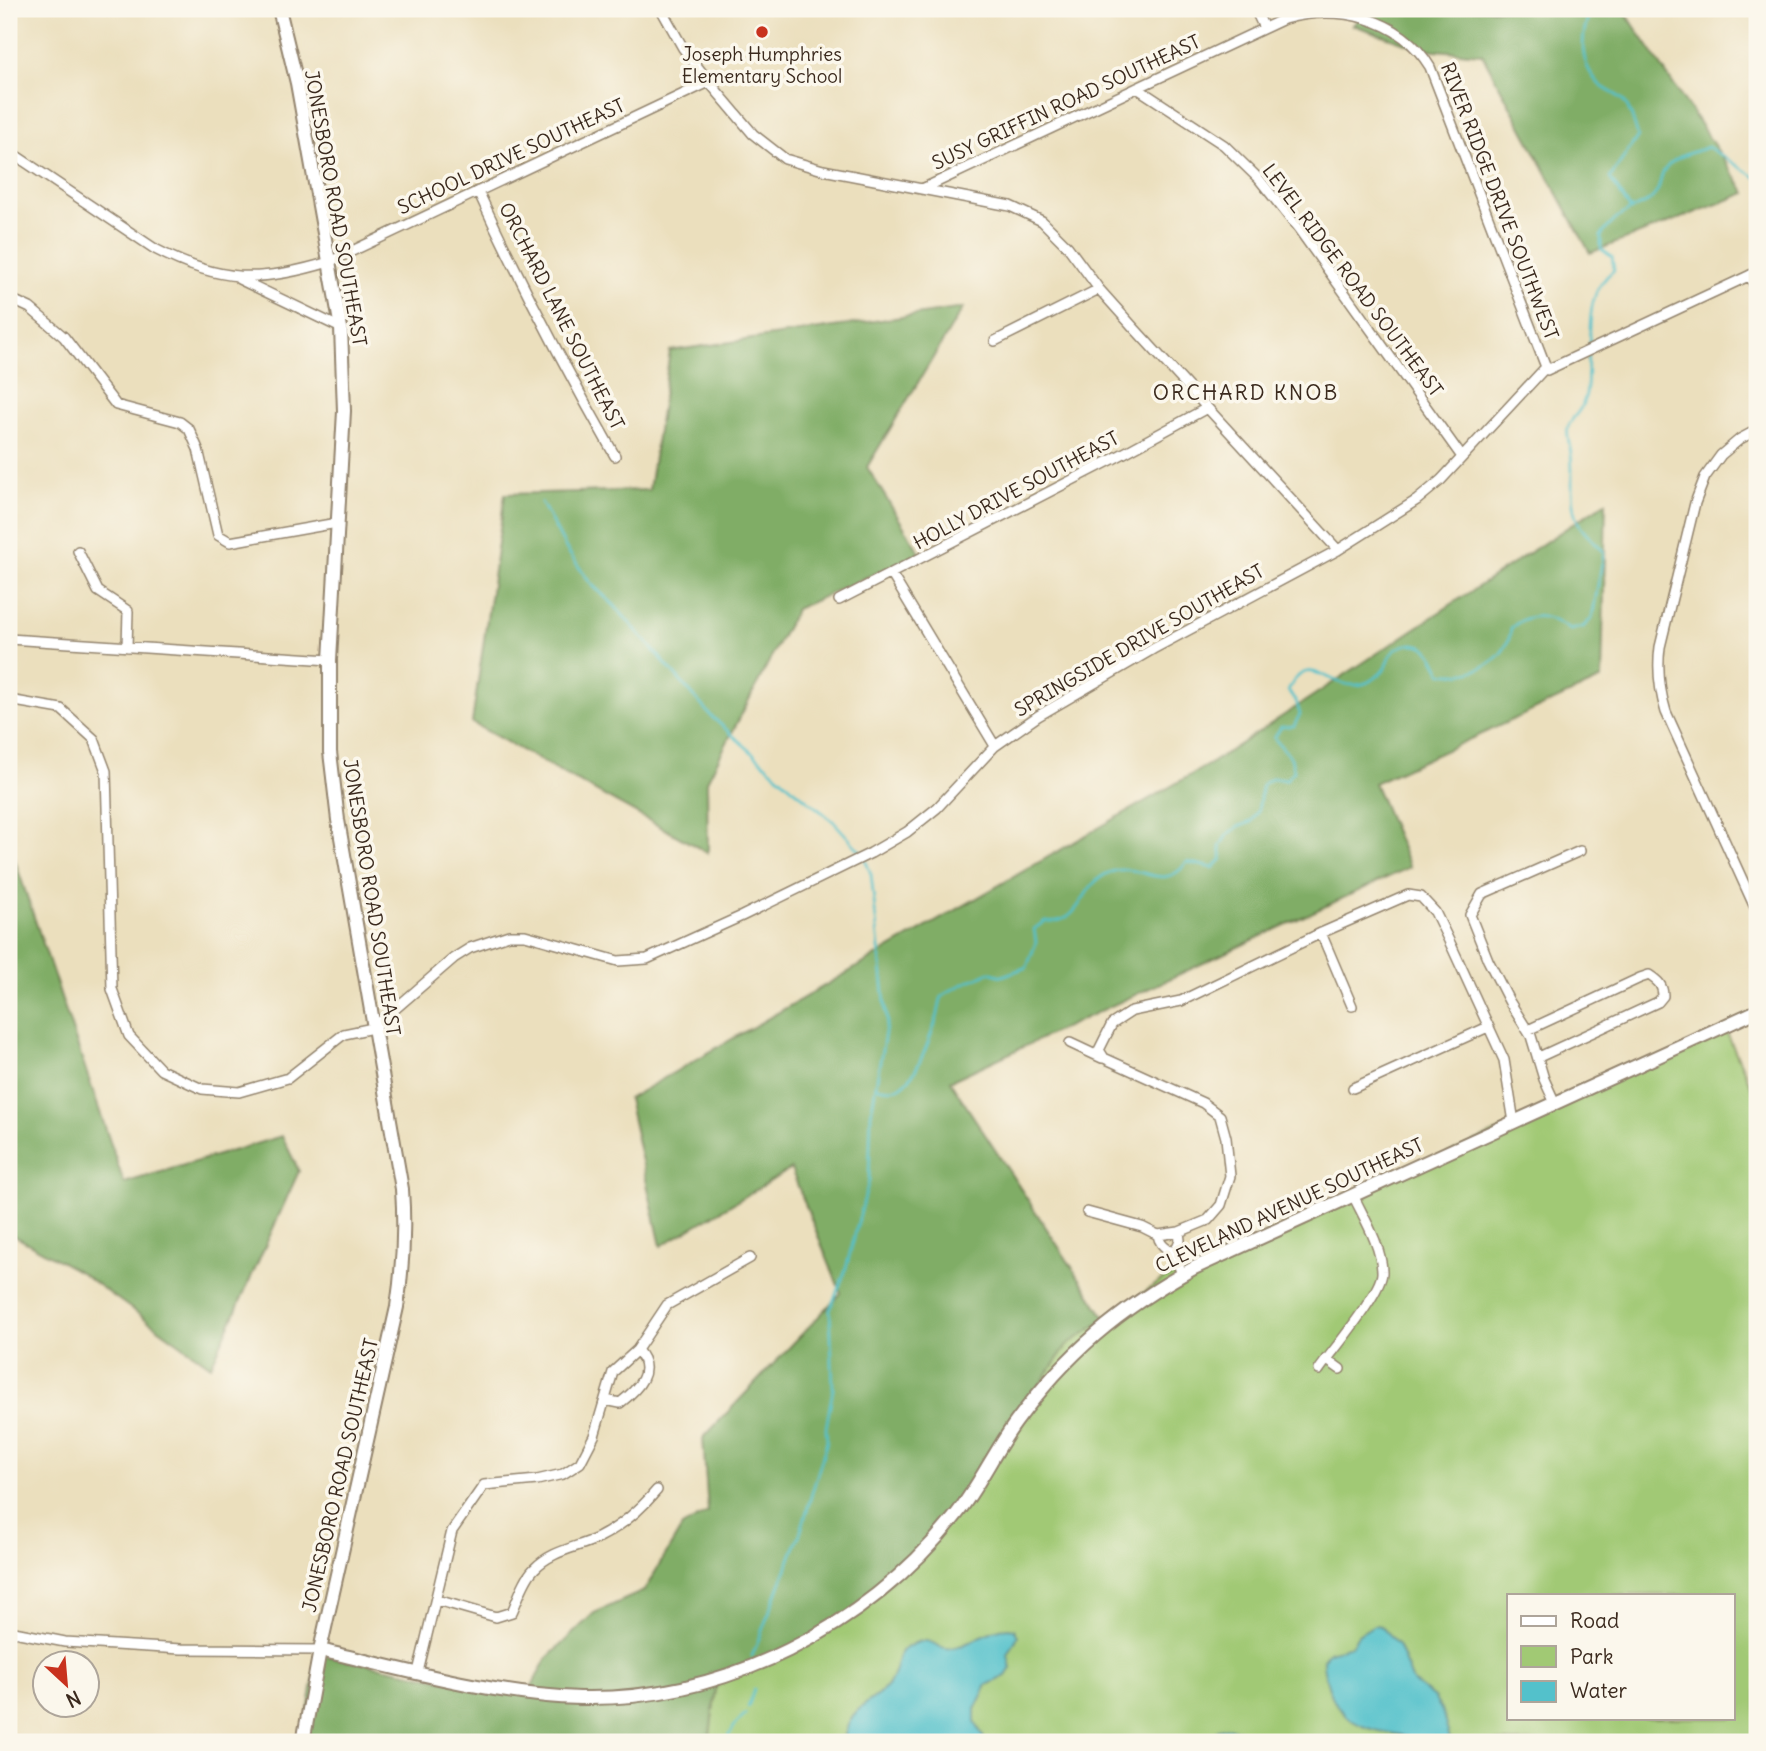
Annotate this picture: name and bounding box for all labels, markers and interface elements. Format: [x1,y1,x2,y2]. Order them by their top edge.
marker: Joseph Humphries Elementary School [754,24,770,40]
street label: SUSY GRIFFIN ROAD SOUTHEAST [928,29,1204,175]
place label: Joseph Humphries Elementary School [682,42,842,88]
street label: RIVER RIDGE DRIVE SOUTHWEST [1436,59,1564,343]
street label: JONESBORO ROAD SOUTHEAST [300,68,372,348]
street label: SCHOOL DRIVE SOUTHEAST [394,93,628,219]
street label: LEVEL RIDGE ROAD SOUTHEAST [1258,159,1448,401]
street label: ORCHARD LANE SOUTHEAST [494,198,630,434]
district label: ORCHARD KNOB [1153,379,1339,406]
street label: HOLLY DRIVE SOUTHEAST [909,426,1123,554]
street label: SPRINGSIDE DRIVE SOUTHEAST [1010,558,1268,721]
street label: JONESBORO ROAD SOUTHEAST [338,757,406,1037]
street label: CLEVELAND AVENUE SOUTHEAST [1151,1132,1427,1278]
street label: JONESBORO ROAD SOUTHEAST [297,1336,383,1614]
legend [1507,1594,1734,1720]
text: Road [1570,1607,1619,1634]
text: Park [1570,1643,1613,1670]
north arrow [32,1650,102,1720]
text: Water [1570,1677,1628,1704]
text: N [62,1686,85,1713]

